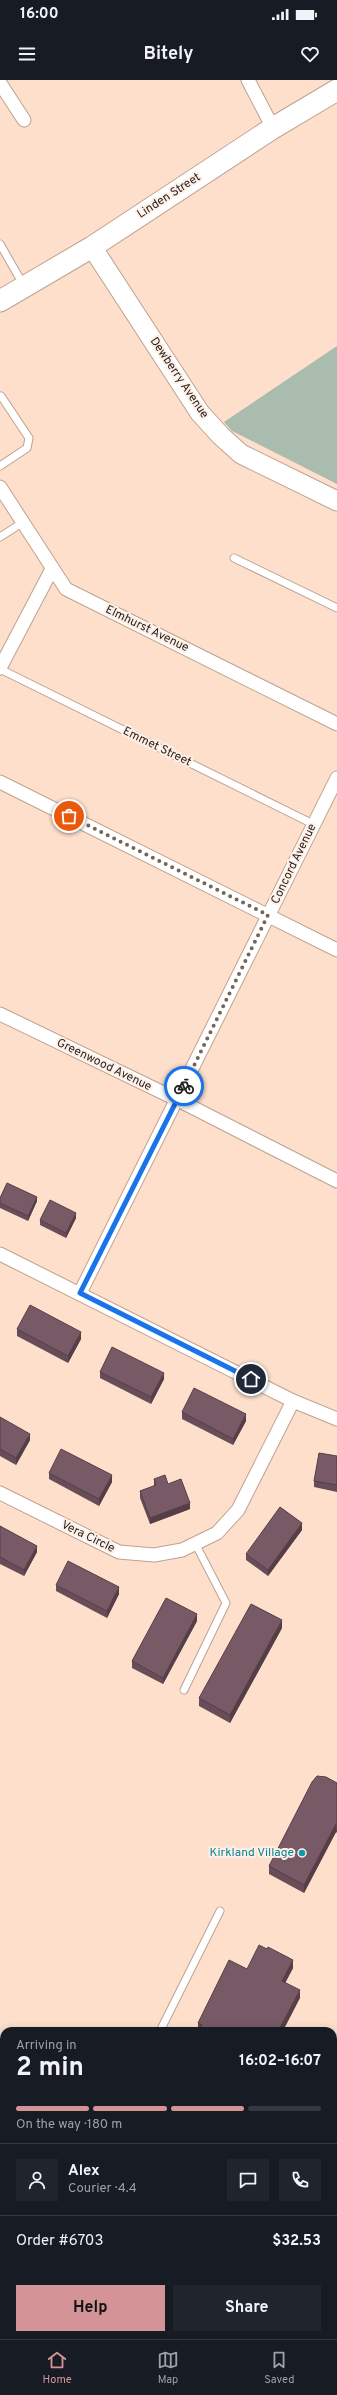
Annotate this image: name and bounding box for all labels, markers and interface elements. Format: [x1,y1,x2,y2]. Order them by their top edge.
text: 16:00 [20,5,59,24]
icon: menu [16,43,38,65]
text: Bitely [144,43,193,66]
icon: heart [299,43,321,65]
street label: Linden Street [134,170,204,222]
street label: Dewberry Avenue [146,334,212,422]
street label: Elmhurst Avenue [103,602,191,656]
street label: Emmet Street [120,723,194,771]
pin [52,799,86,833]
icon: bag [58,805,80,827]
street label: Concord Avenue [268,821,320,907]
street label: Greenwood Avenue [54,1035,154,1095]
courier [164,1066,204,1106]
icon: bike [173,1075,195,1097]
pin [234,1362,268,1396]
icon: home [240,1368,262,1390]
street label: Vera Circle [59,1517,117,1557]
place label: Kirkland Village [210,1845,294,1861]
marker: Kirkland Village [297,1848,307,1858]
text: Arriving in [16,2038,77,2054]
text: 2 min [16,2052,84,2085]
text: 16:02–16:07 [239,2052,321,2071]
text: On the way · 180 m [16,2117,122,2133]
button: person [16,2159,58,2201]
button: chat [227,2159,269,2201]
button: phone [279,2159,321,2201]
text: Alex [68,2162,100,2181]
text: Courier · 4.4 [68,2181,137,2197]
text: Order #6703 [16,2232,103,2251]
text: $32.53 [272,2232,321,2251]
button: Help [16,2285,165,2331]
button: Share [173,2285,321,2331]
tab: Home [43,2349,72,2387]
tab: Map [157,2349,179,2387]
tab: Saved [264,2349,294,2387]

